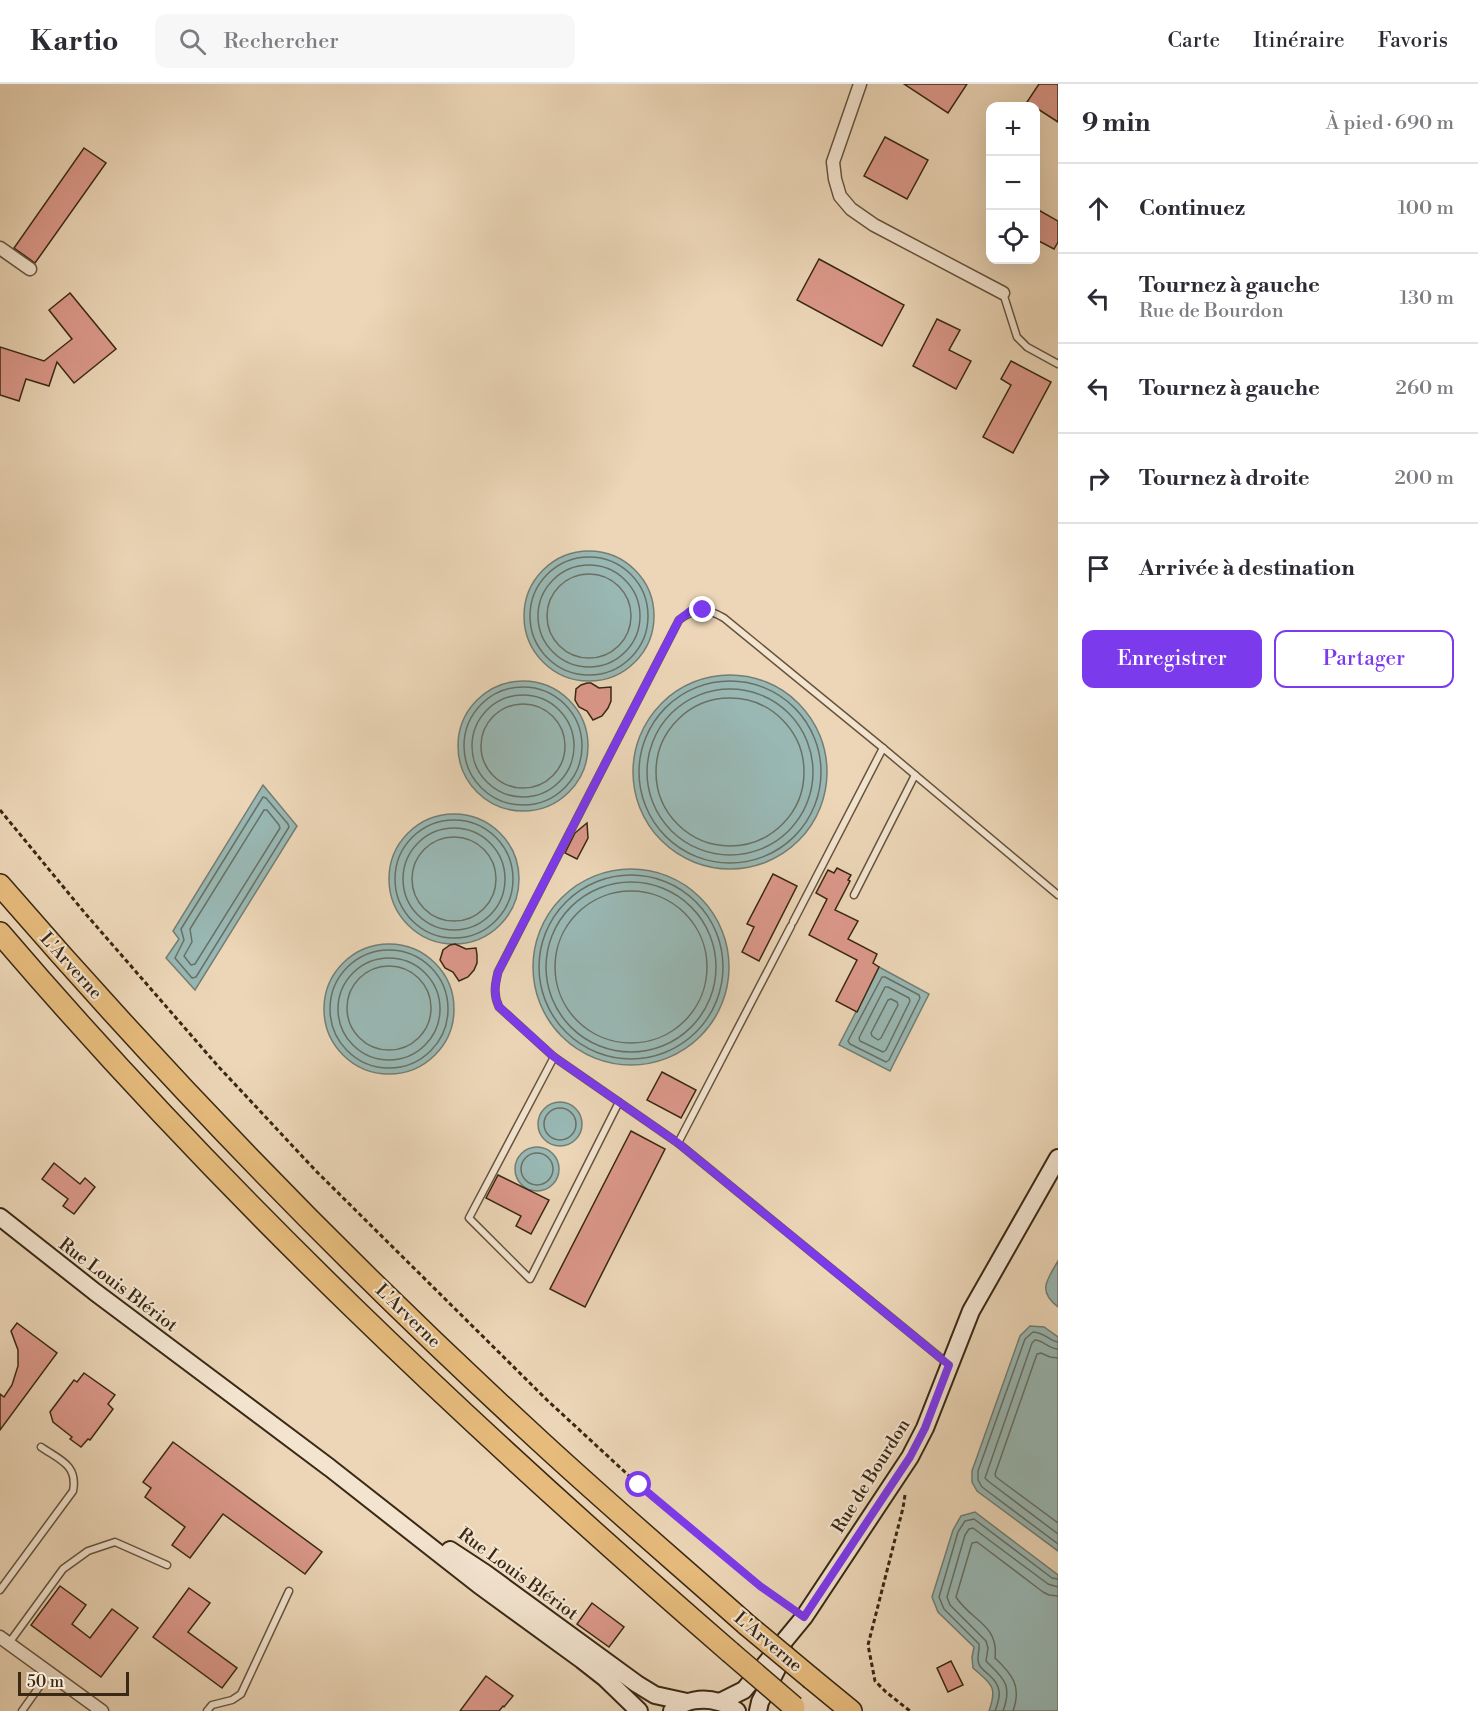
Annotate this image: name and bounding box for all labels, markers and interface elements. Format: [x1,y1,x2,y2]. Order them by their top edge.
search box [155,14,575,68]
text: Kartio [30,24,119,59]
icon: search [176,25,209,58]
text: Rechercher [224,28,339,55]
text: Carte [1168,28,1220,54]
text: Itinéraire [1253,28,1345,54]
text: Favoris [1378,28,1448,54]
map controls [986,102,1040,264]
button: + [986,102,1040,156]
text: 9 min [1082,107,1150,139]
text: À pied · 690 m [1326,111,1454,136]
button: − [986,156,1040,210]
icon: ahead [1082,192,1115,225]
text: Continuez [1139,195,1245,222]
text: 100 m [1398,196,1454,221]
button: locate [986,210,1040,264]
text: Tournez à gauche [1139,272,1320,299]
icon: left [1082,282,1115,315]
text: 130 m [1399,286,1454,311]
text: Rue de Bourdon [1139,299,1284,324]
icon: left [1082,372,1115,405]
text: Tournez à gauche [1139,375,1320,402]
text: 260 m [1396,376,1454,401]
icon: right [1082,462,1115,495]
text: Tournez à droite [1139,465,1310,492]
text: 200 m [1394,466,1454,491]
icon: arrive [1082,552,1115,585]
text: Arrivée à destination [1139,555,1355,582]
route end [689,596,715,622]
button: Enregistrer [1082,630,1262,688]
button: Partager [1274,630,1454,688]
street label: L'Arverne [35,928,107,1004]
street label: Rue Louis Blériot [54,1233,182,1338]
street label: L'Arverne [370,1279,446,1353]
street label: Rue de Bourdon [827,1414,915,1537]
route start [625,1471,651,1497]
street label: Rue Louis Blériot [453,1523,583,1626]
street label: L'Arverne [729,1607,807,1677]
scale bar [18,1669,129,1696]
text: 50 m [27,1672,64,1692]

